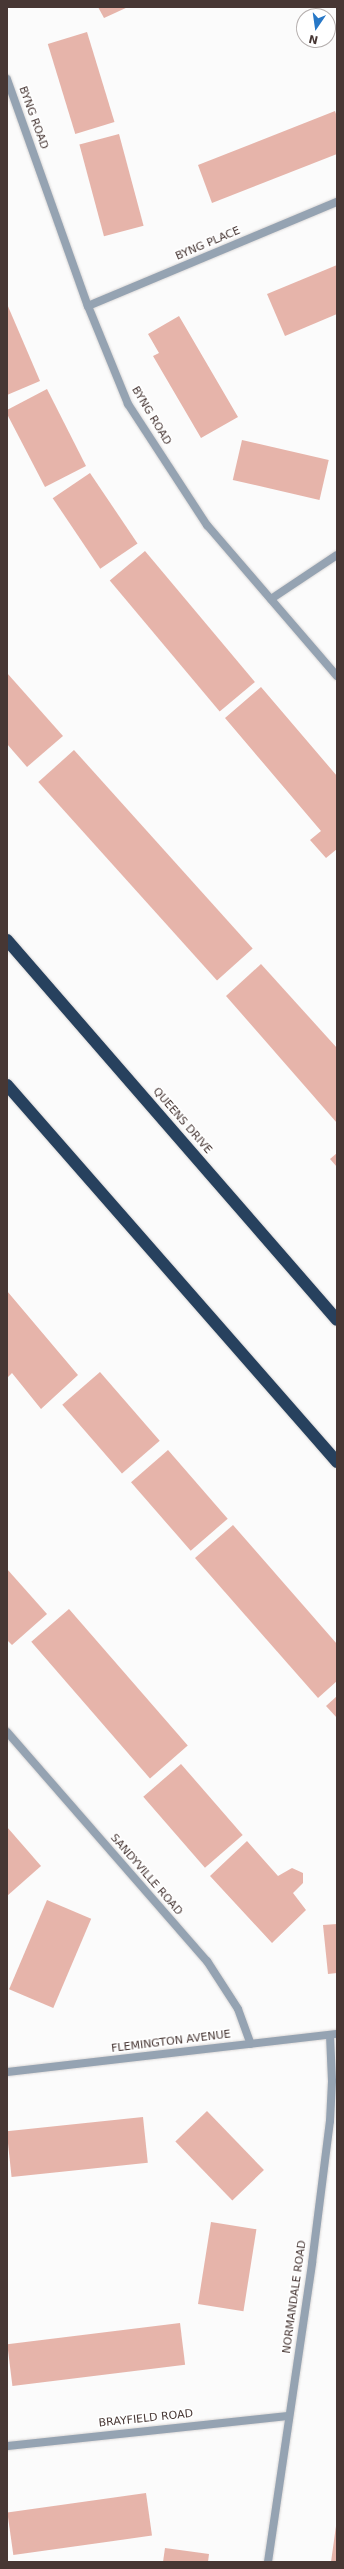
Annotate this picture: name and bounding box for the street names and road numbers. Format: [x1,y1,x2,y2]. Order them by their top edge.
street label: BYNG ROAD [16,85,50,151]
street label: BYNG PLACE [174,224,242,264]
street label: BYNG ROAD [128,384,174,448]
street label: QUEENS DRIVE [150,1085,214,1157]
street label: SANDYVILLE ROAD [107,1832,185,1918]
street label: FLEMINGTON AVENUE [111,2028,231,2056]
street label: NORMANDALE ROAD [281,2240,309,2354]
street label: BRAYFIELD ROAD [98,2407,194,2431]

